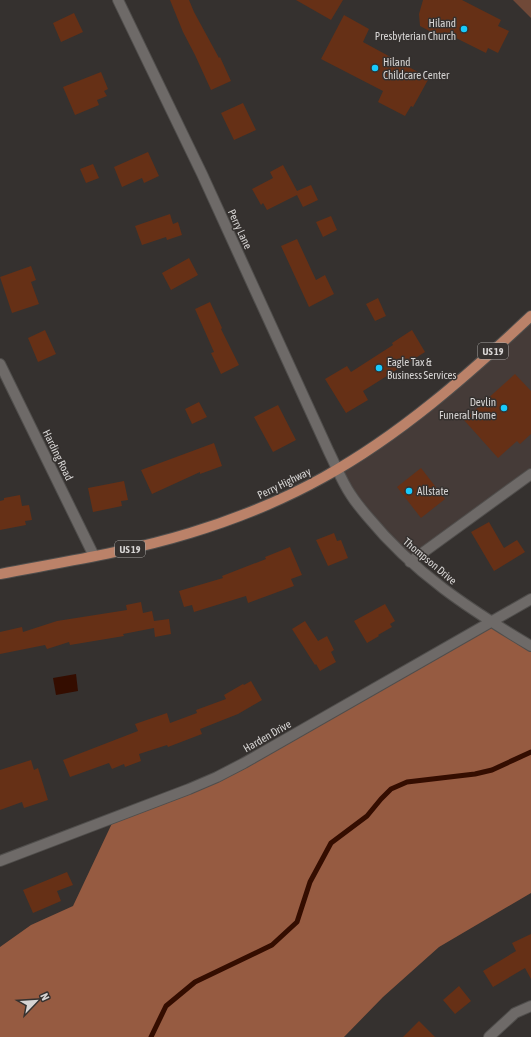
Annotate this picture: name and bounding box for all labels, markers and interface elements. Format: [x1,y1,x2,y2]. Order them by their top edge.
place label: Hiland Presbyterian Church [375,17,456,42]
marker: Hiland Presbyterian Church [459,24,469,34]
place label: Hiland Childcare Center [383,56,450,81]
marker: Hiland Childcare Center [370,63,380,73]
street label: Perry Lane [226,207,254,251]
road number: US 19 [478,343,508,359]
place label: Eagle Tax & Business Services [387,356,457,381]
marker: Eagle Tax & Business Services [374,363,384,373]
place label: Devlin Funeral Home [439,396,496,421]
marker: Devlin Funeral Home [499,403,509,413]
street label: Harding Road [41,428,75,482]
street label: Perry Highway [255,465,313,501]
place label: Allstate [417,485,448,497]
marker: Allstate [404,486,414,496]
street label: Thompson Drive [401,535,459,587]
road number: US 19 [115,541,145,557]
street label: Harden Drive [241,718,293,754]
north arrow [16,981,56,1021]
text: N [38,991,52,1002]

